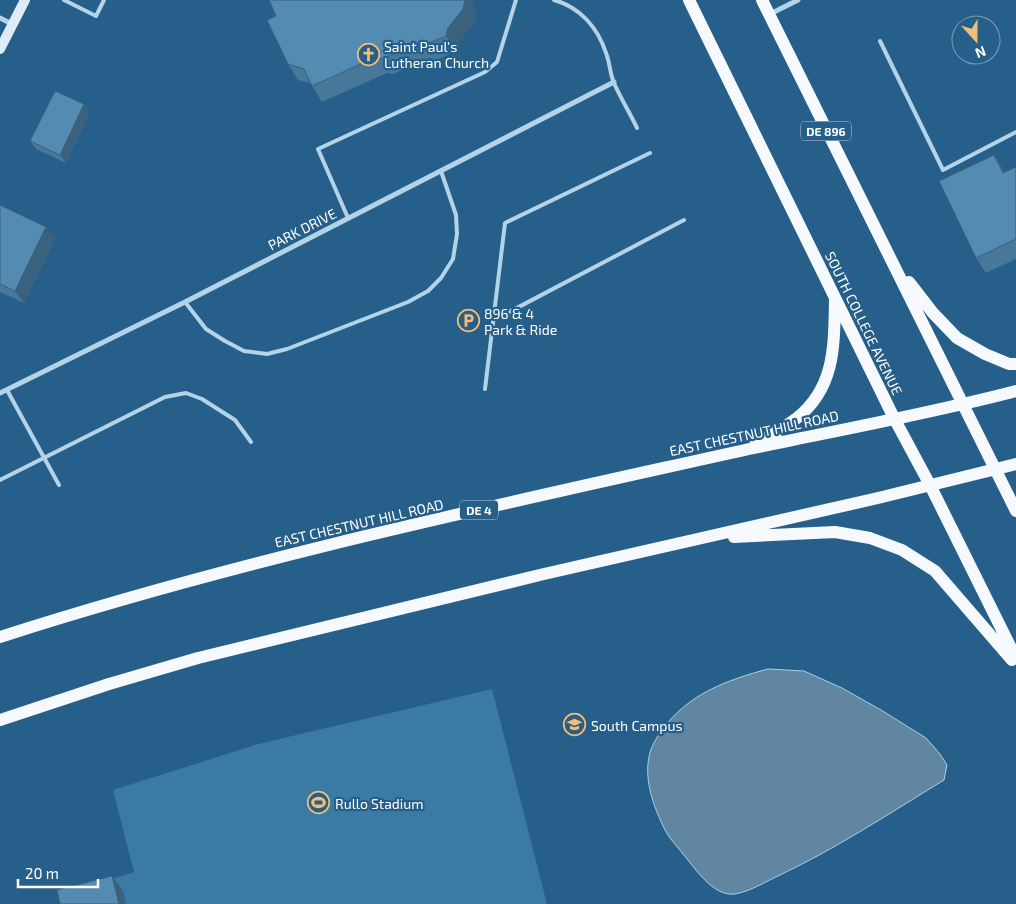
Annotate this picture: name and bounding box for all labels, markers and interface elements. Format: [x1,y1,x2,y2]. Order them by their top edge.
north arrow [951,15,1001,65]
place label: Saint Paul's Lutheran Church [384,38,489,71]
church icon: Saint Paul's Lutheran Church [356,42,380,66]
text: N [973,43,989,62]
road number: DE 896 [801,122,851,140]
street label: PARK DRIVE [265,204,339,253]
street label: SOUTH COLLEGE AVENUE [822,248,906,398]
place label: 896 & 4 Park & Ride [484,305,557,338]
parking icon: 896 & 4 Park & Ride [456,309,480,333]
street label: EAST CHESTNUT HILL ROAD [668,407,840,459]
street label: EAST CHESTNUT HILL ROAD [273,495,445,551]
road number: DE 4 [460,500,498,520]
school or university icon: South Campus [563,713,587,737]
place label: South Campus [591,717,683,734]
sports icon: Rullo Stadium [307,791,331,815]
place label: Rullo Stadium [335,795,424,812]
scale bar [18,856,98,888]
text: 20 m [25,864,59,882]

